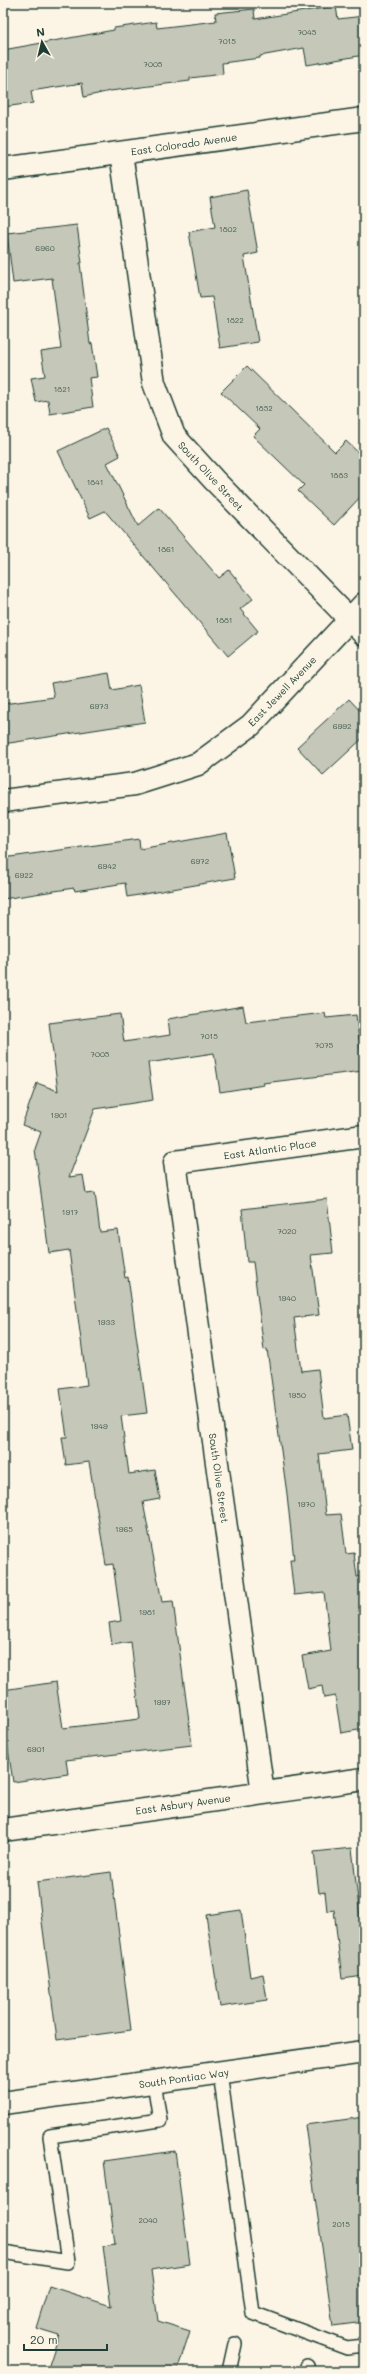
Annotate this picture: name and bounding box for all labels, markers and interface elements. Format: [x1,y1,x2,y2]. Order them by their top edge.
north arrow [22,22,62,62]
text: N [35,24,46,40]
house number: 7045 [298,27,317,37]
house number: 7015 [218,36,236,46]
house number: 7005 [144,59,163,69]
street label: East Colorado Avenue [130,130,238,158]
house number: 1802 [219,224,237,234]
house number: 6960 [35,243,55,253]
house number: 1822 [226,315,244,325]
house number: 1821 [54,384,70,394]
house number: 1852 [255,403,273,413]
street label: South Olive Street [175,438,247,514]
house number: 1883 [330,470,348,480]
house number: 1841 [87,477,103,487]
house number: 1861 [158,544,174,554]
house number: 1881 [216,615,232,625]
street label: East Jewell Avenue [245,653,319,729]
house number: 6973 [90,701,109,711]
house number: 6992 [333,721,351,731]
house number: 6972 [191,856,209,866]
house number: 6942 [98,861,116,871]
house number: 6922 [15,870,33,880]
house number: 7015 [200,1031,218,1041]
house number: 7075 [315,1040,334,1050]
house number: 7005 [91,1049,110,1059]
house number: 1901 [51,1110,67,1120]
street label: East Atlantic Place [223,1136,317,1162]
house number: 1917 [62,1207,79,1217]
house number: 7020 [278,1226,296,1236]
house number: 1940 [278,1293,296,1303]
house number: 1933 [97,1317,115,1327]
house number: 1950 [288,1390,306,1400]
house number: 1949 [90,1421,108,1431]
street label: South Olive Street [206,1432,232,1524]
house number: 1970 [297,1499,315,1509]
house number: 1965 [115,1524,133,1534]
house number: 1981 [139,1607,155,1617]
house number: 1997 [153,1697,171,1707]
house number: 6901 [27,1744,45,1754]
street label: East Asbury Avenue [134,1790,232,1818]
street label: South Pontiac Way [138,2065,230,2091]
house number: 2040 [138,2215,158,2225]
house number: 2015 [332,2219,350,2229]
scale bar [24,2326,107,2352]
text: 20 m [30,2331,58,2347]

